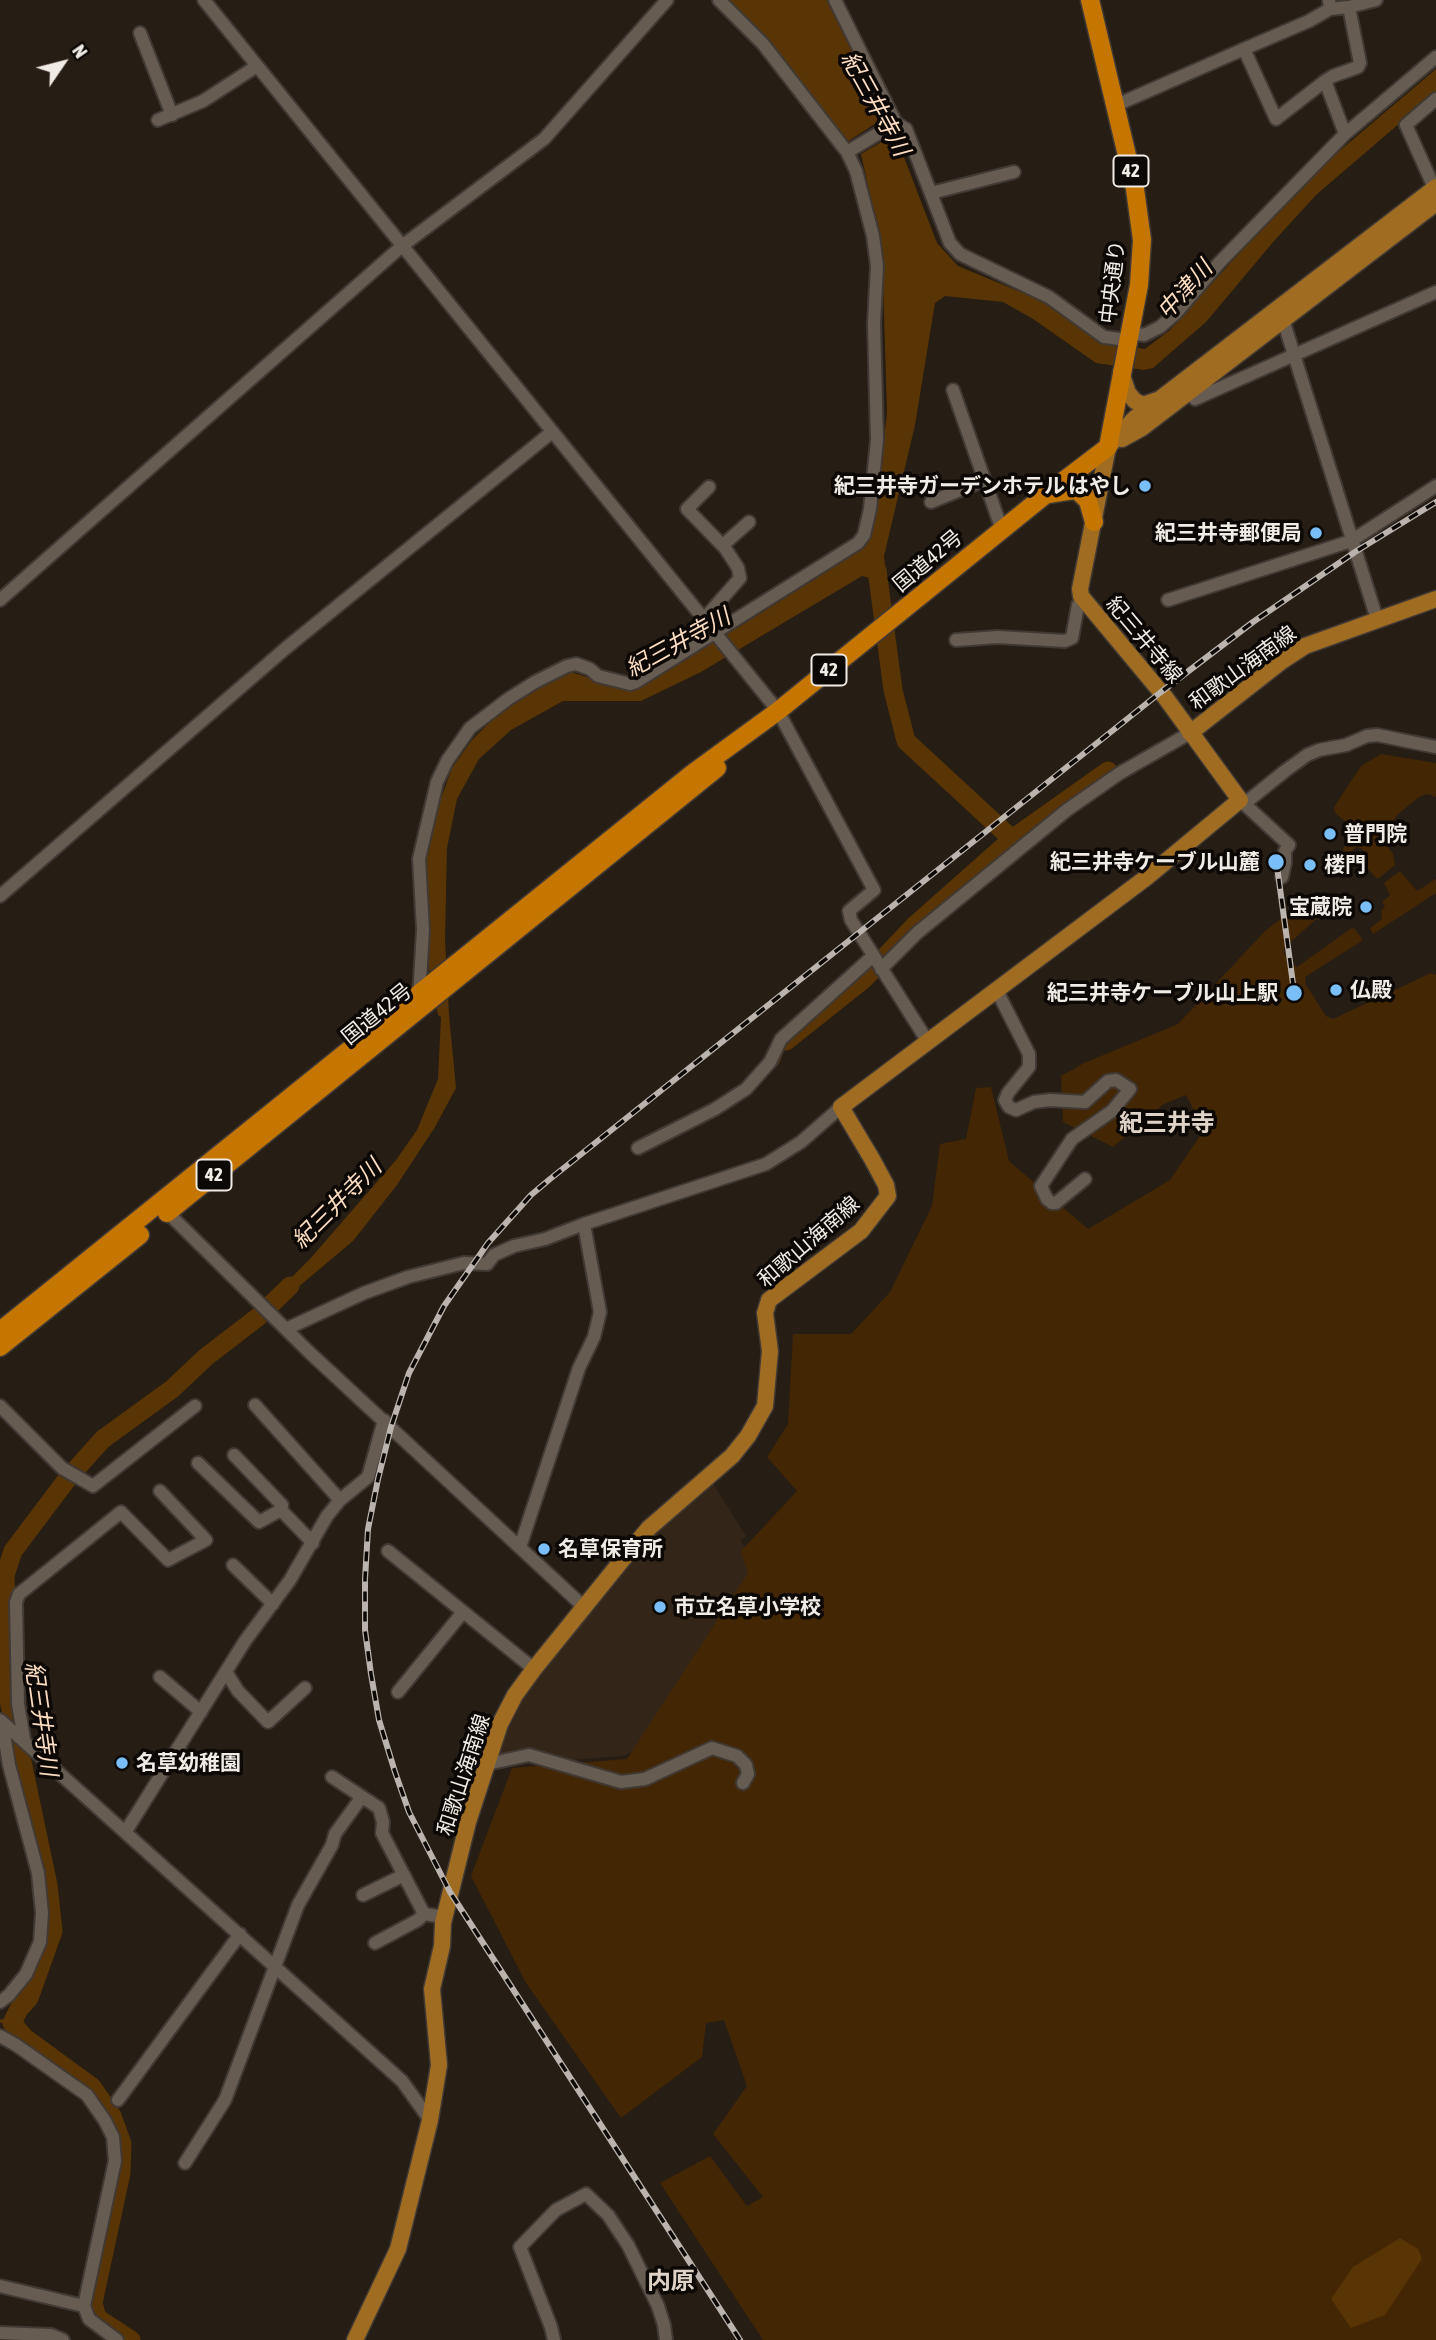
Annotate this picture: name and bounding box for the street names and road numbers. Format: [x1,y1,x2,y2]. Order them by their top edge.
road number: 42 [1114,155,1148,186]
street label: 中央通り [1095,239,1131,325]
street label: 国道42号 [888,525,968,597]
street label: 紀三井寺線 [1101,592,1187,688]
street label: 和歌山海南線 [1185,621,1301,715]
road number: 42 [812,654,846,685]
street label: 国道42号 [337,978,417,1050]
road number: 42 [196,1160,232,1190]
street label: 和歌山海南線 [753,1191,865,1293]
street label: 和歌山海南線 [433,1711,495,1839]

